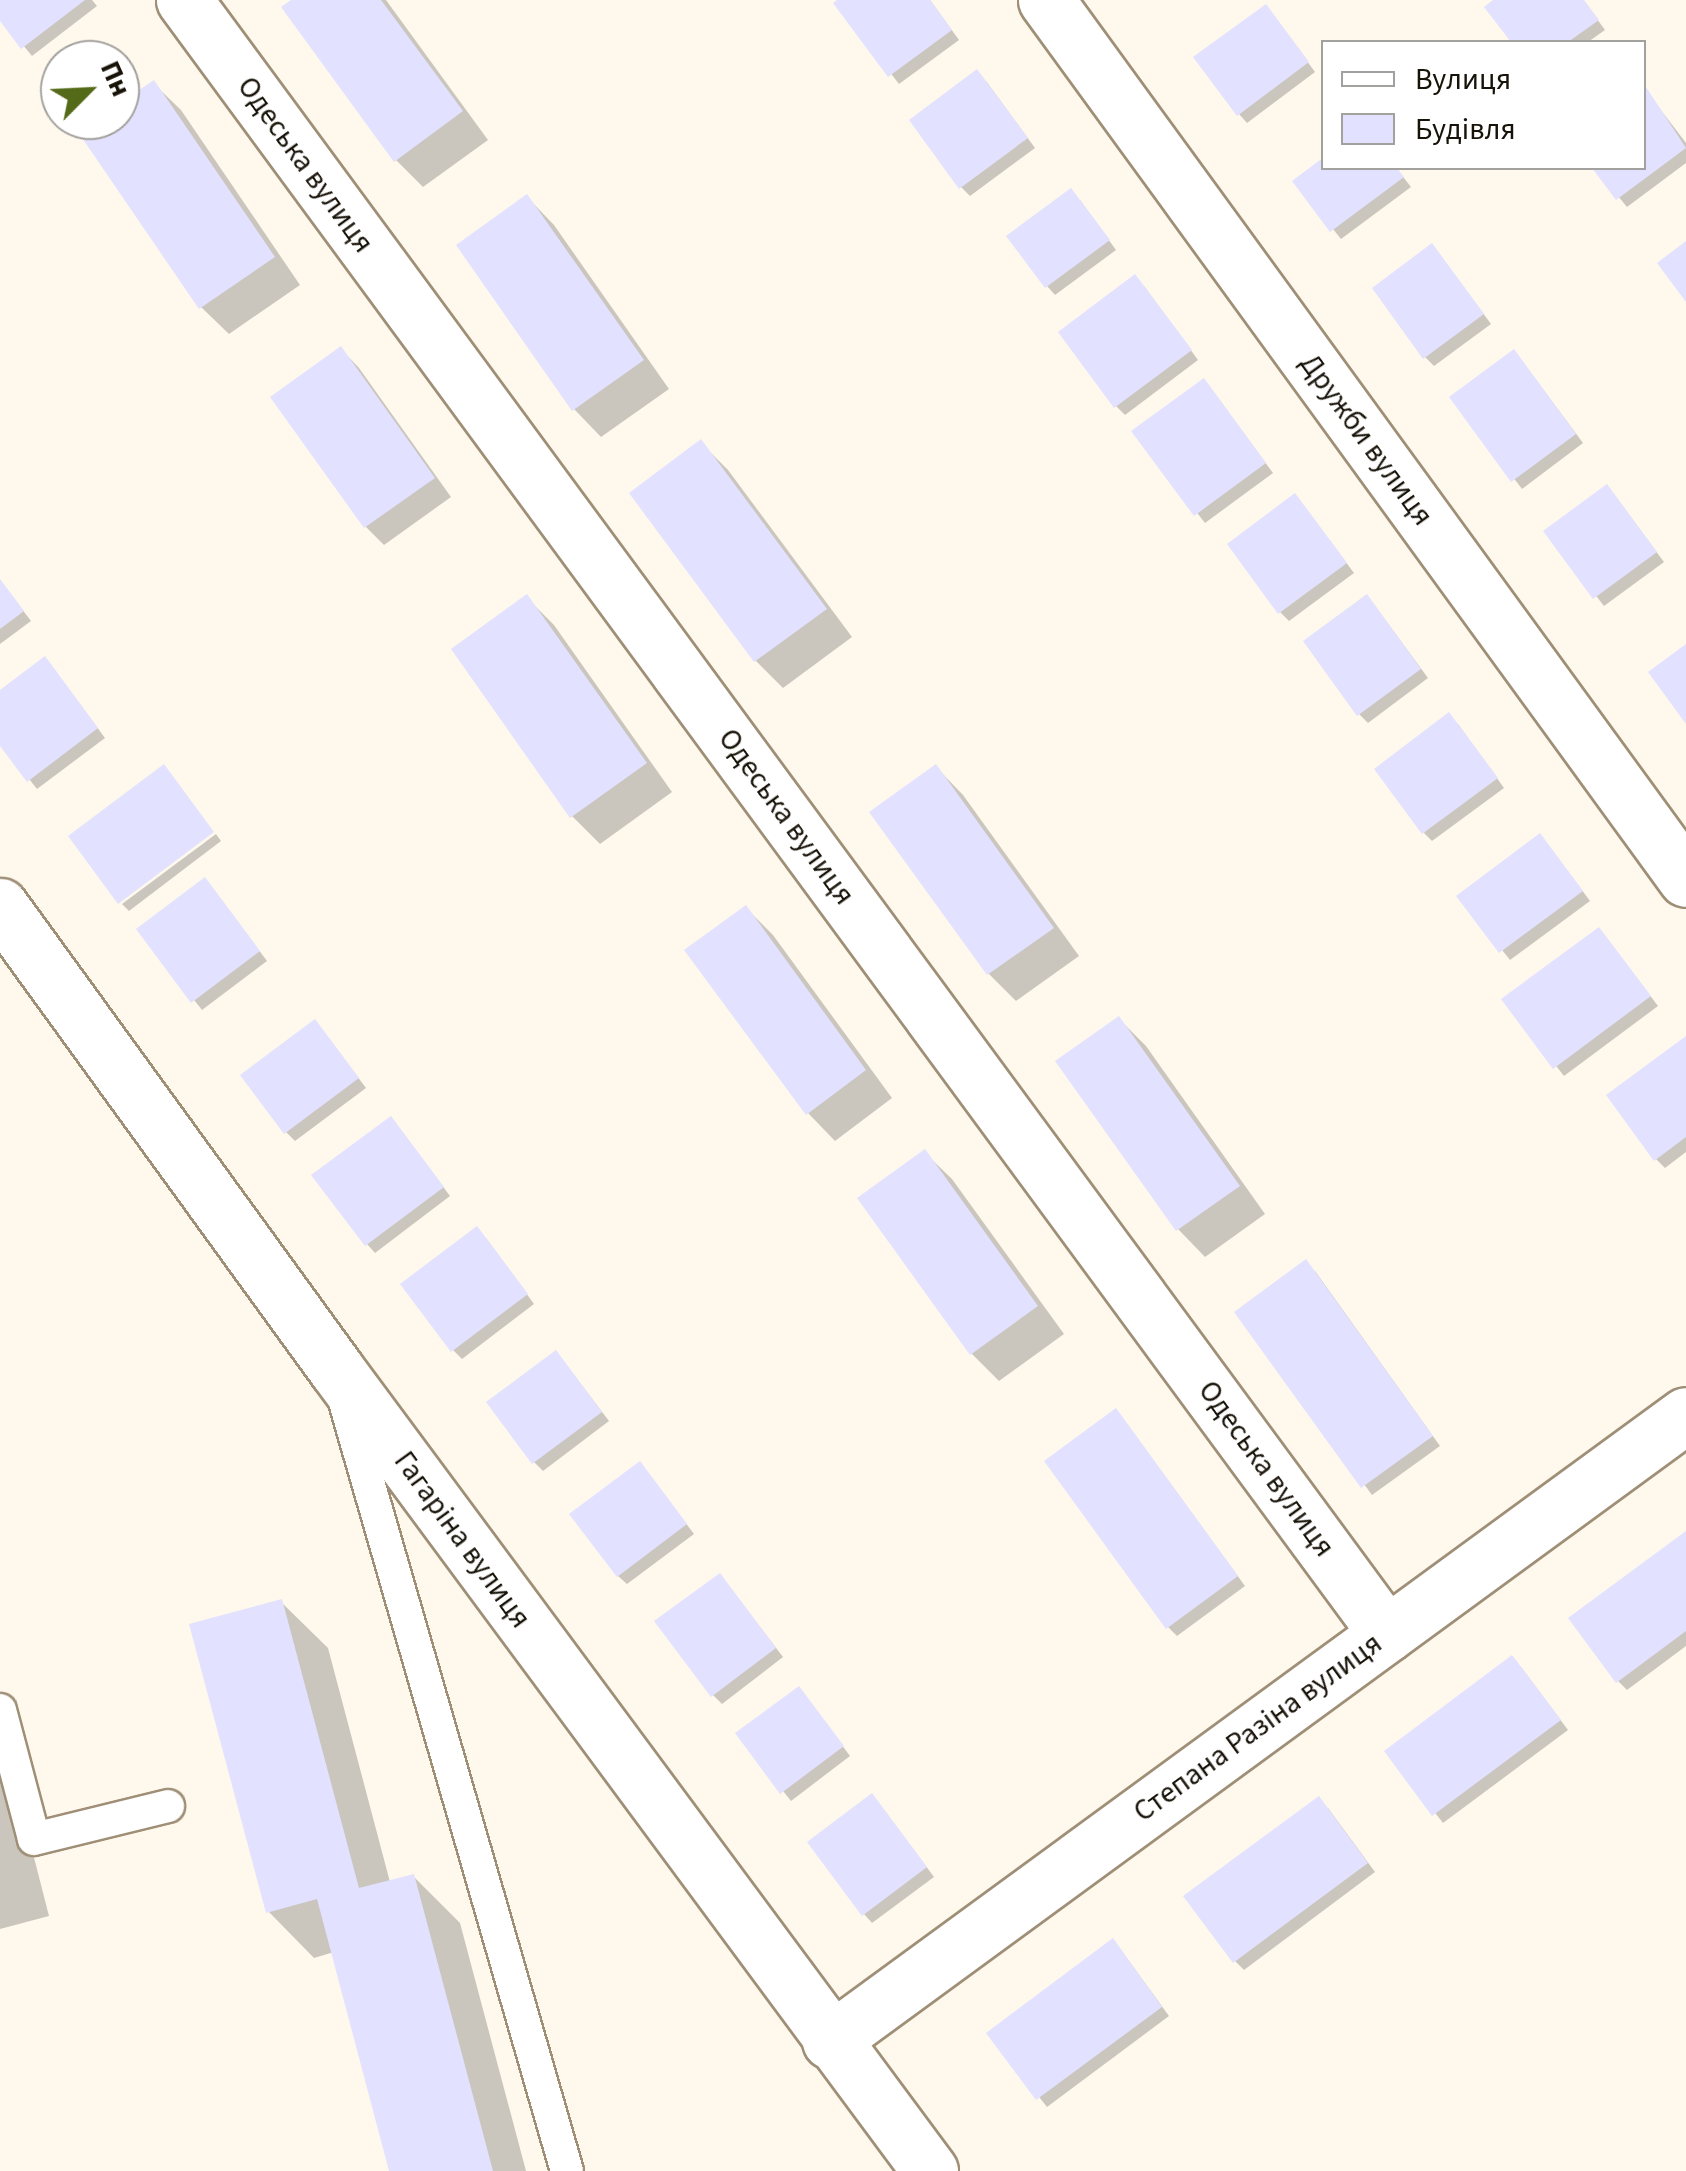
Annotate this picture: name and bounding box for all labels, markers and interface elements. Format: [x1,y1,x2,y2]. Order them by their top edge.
north arrow [40,40,140,140]
legend [1321,40,1646,170]
text: Пн [90,55,141,103]
text: Вулиця [1415,58,1511,101]
street label: Одеська вулиця [229,70,381,260]
text: Будівля [1415,108,1516,151]
street label: Дружби вулиця [1292,347,1440,533]
street label: Одеська вулиця [710,722,862,912]
street label: Одеська вулиця [1190,1374,1342,1564]
street label: Гагаріна вулиця [386,1445,538,1635]
street label: Степана Разіна вулиця [1127,1626,1389,1830]

